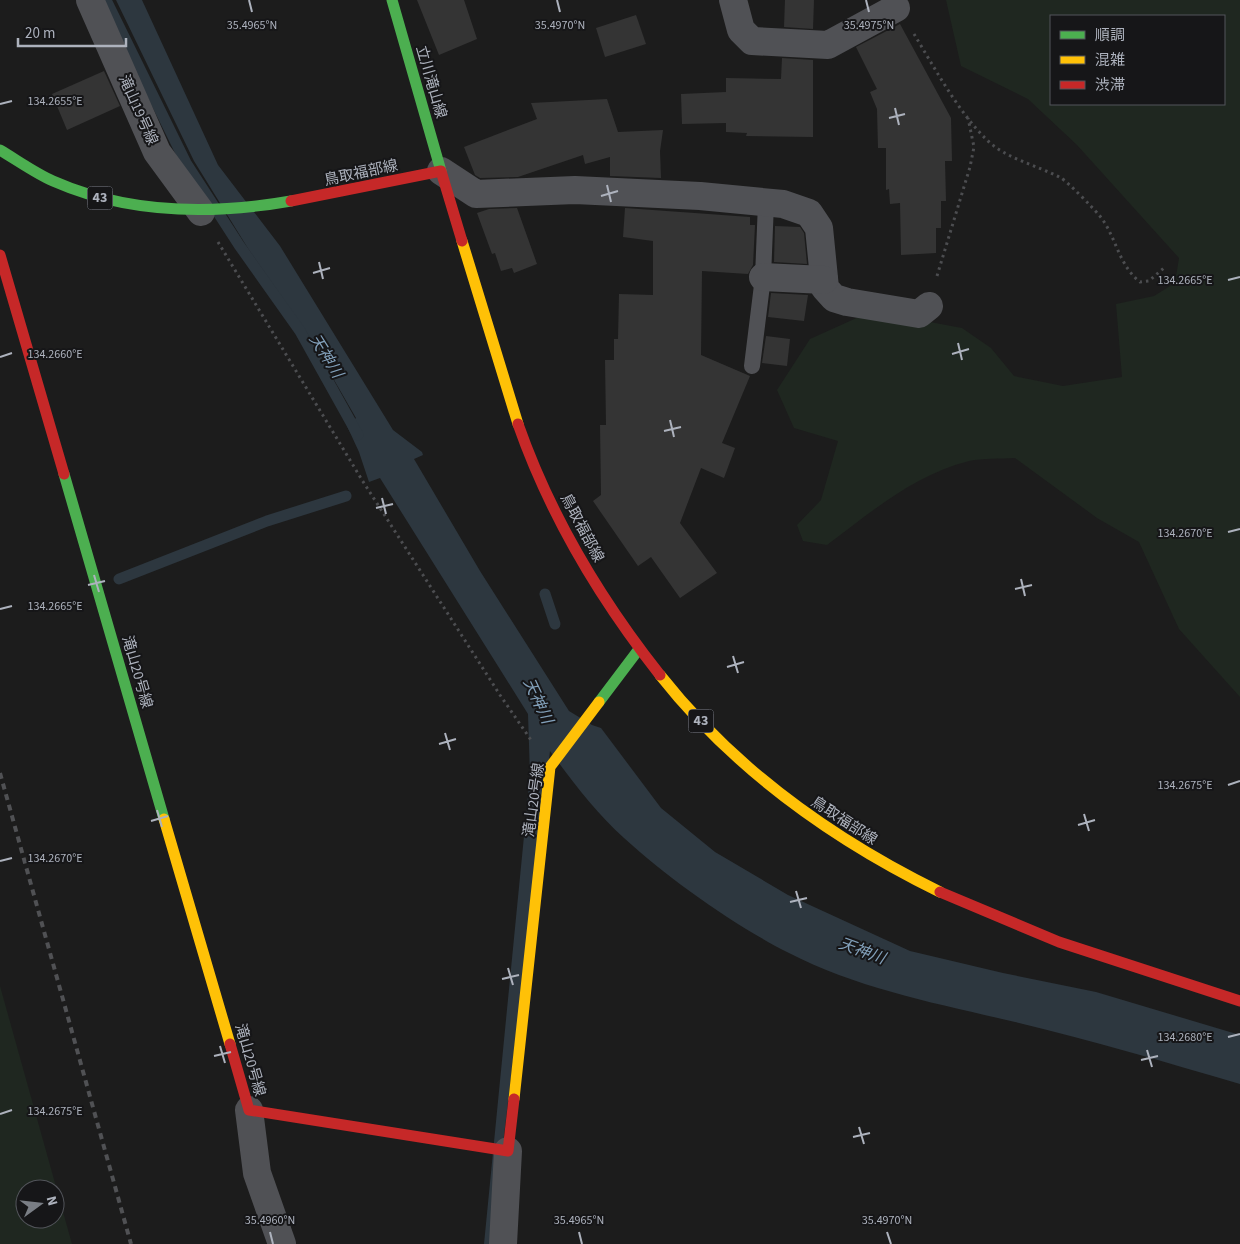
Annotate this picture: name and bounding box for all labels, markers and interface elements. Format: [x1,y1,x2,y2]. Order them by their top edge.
scale bar [18,15,125,47]
legend [1050,15,1225,105]
text: 35.4965°N [227,17,277,34]
text: 35.4970°N [535,17,585,34]
text: 35.4975°N [844,17,894,34]
text: 20 m [25,23,55,44]
text: 順調 [1095,25,1125,46]
street label: 立川滝山線 [411,43,451,121]
text: 混雑 [1095,50,1125,71]
street label: 滝山19号線 [113,72,163,148]
text: 渋滞 [1095,75,1125,96]
text: 134.2655°E [27,93,83,110]
street label: 鳥取福部線 [322,155,400,191]
road number: 43 [88,187,112,210]
text: 134.2665°E [1157,272,1213,289]
water label: 天神川 [304,330,349,384]
text: 134.2660°E [27,346,83,363]
street label: 鳥取福部線 [555,490,609,566]
text: 134.2670°E [1157,525,1213,542]
text: 134.2665°E [27,598,83,615]
street label: 滝山20号線 [117,633,157,711]
water label: 天神川 [518,675,559,729]
road number: 43 [688,709,714,732]
street label: 滝山20号線 [518,761,550,839]
text: 134.2675°E [1157,777,1213,794]
street label: 鳥取福部線 [807,792,881,850]
text: 134.2670°E [27,850,83,867]
water label: 天神川 [836,932,890,970]
street label: 滝山20号線 [230,1021,270,1099]
text: 134.2680°E [1157,1029,1213,1046]
text: 134.2675°E [27,1103,83,1120]
north arrow [15,1179,65,1229]
text: N [41,1194,62,1208]
text: 35.4960°N [245,1212,295,1229]
text: 35.4965°N [554,1212,604,1229]
text: 35.4970°N [862,1212,912,1229]

